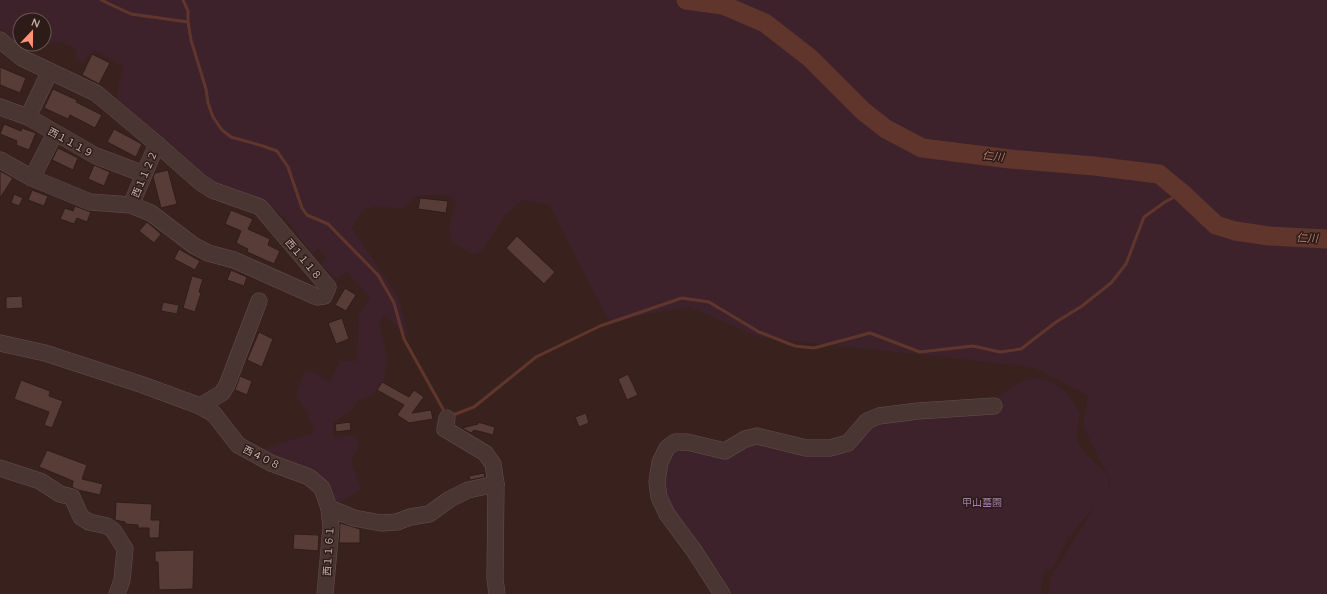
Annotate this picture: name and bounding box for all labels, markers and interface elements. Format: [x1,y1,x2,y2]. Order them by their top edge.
north arrow [12,12,52,52]
text: N [29,15,42,31]
street label: 西１１１９ [46,125,96,160]
water label: 仁川 [981,148,1006,164]
street label: 西１１２２ [129,149,160,200]
water label: 仁川 [1296,231,1319,245]
street label: 西１１１８ [283,236,325,283]
street label: 西４０８ [241,443,283,472]
park label: 甲山墓園 [962,496,1002,509]
street label: 西１１６１ [320,526,337,576]

